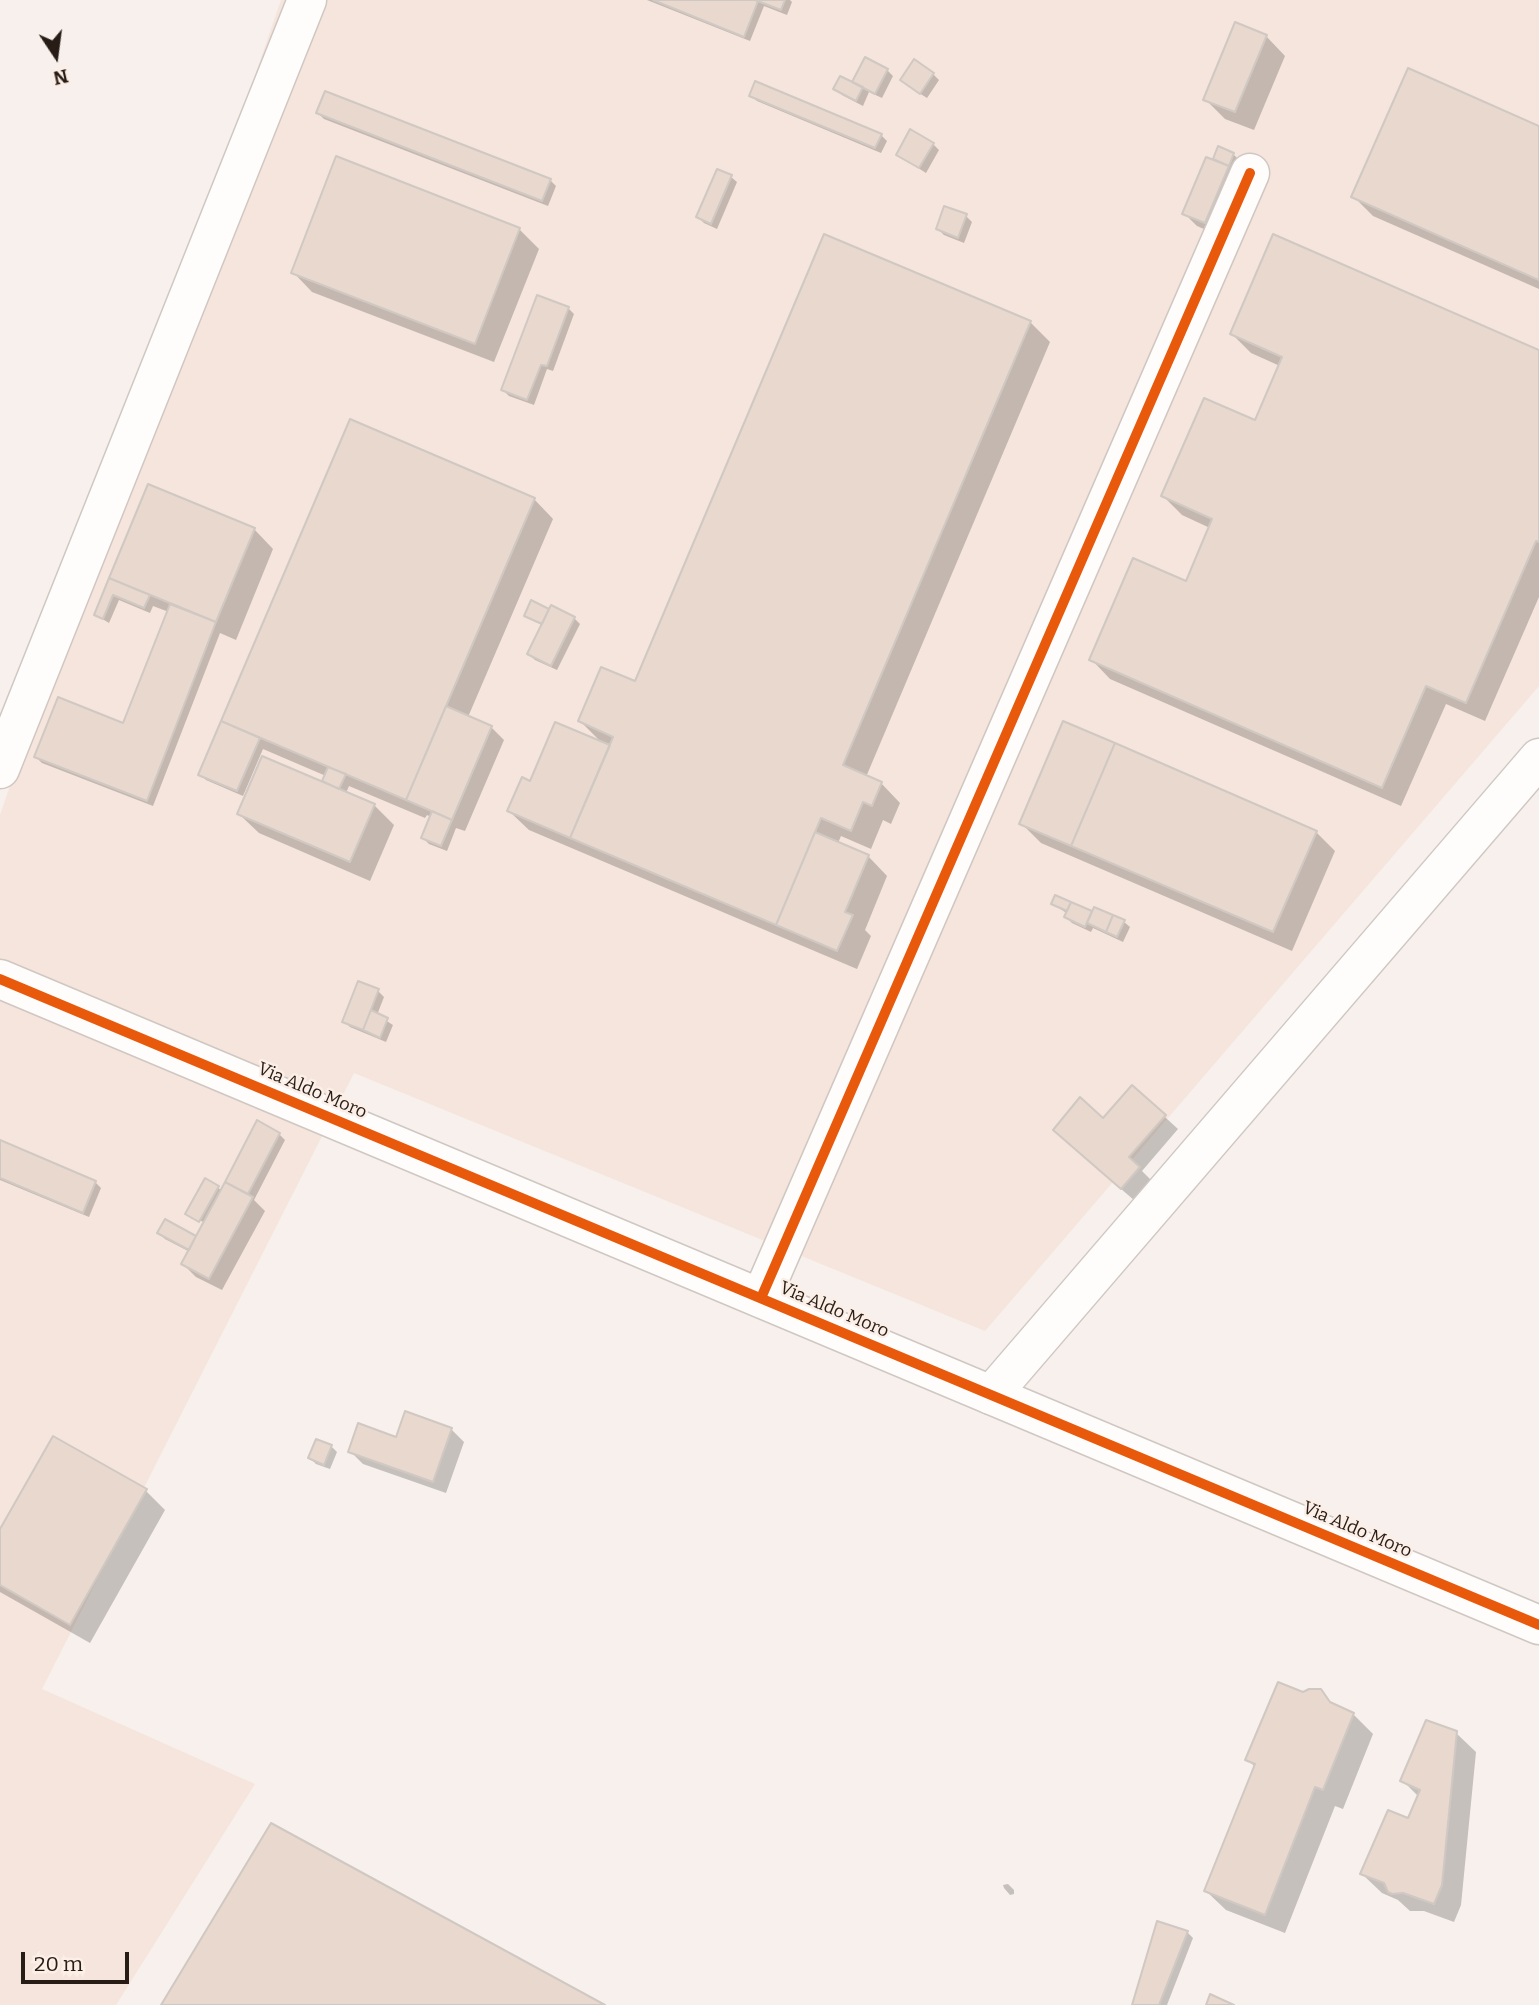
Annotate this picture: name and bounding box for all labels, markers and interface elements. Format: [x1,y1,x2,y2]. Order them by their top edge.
north arrow [21,21,91,91]
text: N [51,64,71,90]
street label: Via Aldo Moro [254,1058,370,1124]
street label: Via Aldo Moro [776,1277,892,1343]
street label: Via Aldo Moro [1299,1497,1415,1563]
scale bar [24,1938,133,1982]
text: 20 m [34,1951,83,1977]

